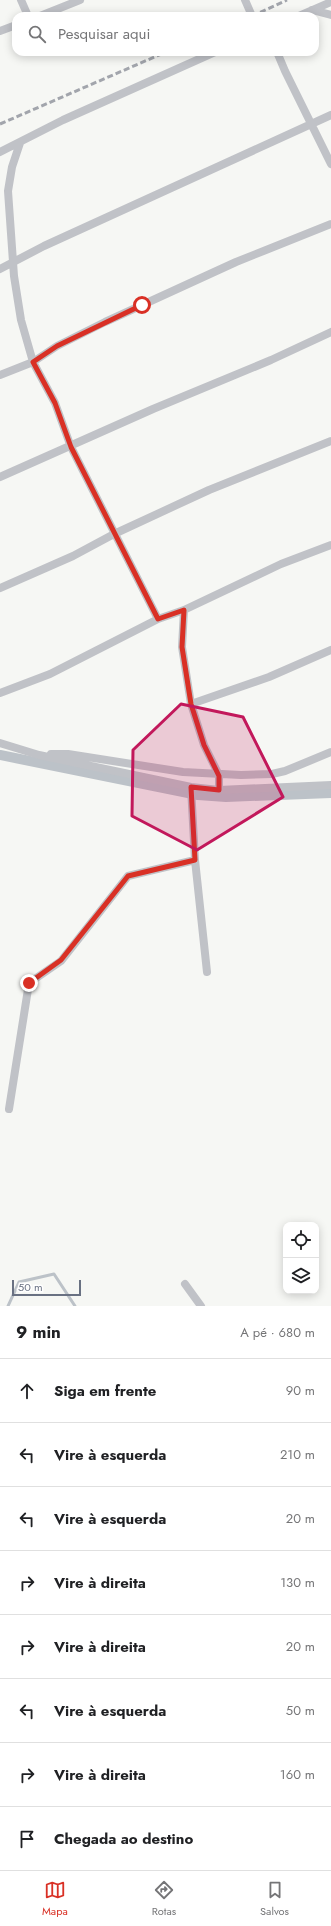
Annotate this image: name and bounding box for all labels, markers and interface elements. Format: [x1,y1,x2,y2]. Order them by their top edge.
search box [12,12,319,56]
icon: search [26,23,48,45]
text: Pesquisar aqui [58,23,150,45]
route start [133,296,151,314]
route end [20,974,38,992]
map controls [283,1222,319,1294]
button: locate [283,1222,319,1258]
button: layers [283,1258,319,1294]
scale bar [12,1278,81,1297]
text: 50 m [18,1279,43,1295]
text: 9 min [16,1320,61,1344]
text: A pé · 680 m [240,1323,315,1342]
icon: ahead [16,1380,38,1402]
text: Siga em frente [54,1380,156,1402]
text: 90 m [286,1381,315,1400]
icon: left [16,1444,38,1466]
text: Vire à esquerda [54,1444,166,1466]
text: 210 m [280,1445,315,1464]
icon: left [16,1508,38,1530]
text: Vire à esquerda [54,1508,166,1530]
text: 20 m [286,1509,315,1528]
icon: right [16,1572,38,1594]
text: Vire à direita [54,1572,146,1594]
text: 130 m [280,1573,315,1592]
icon: right [16,1636,38,1658]
text: Vire à direita [54,1636,146,1658]
text: 20 m [286,1637,315,1656]
icon: left [16,1700,38,1722]
text: Vire à esquerda [54,1700,166,1722]
text: 50 m [286,1701,315,1720]
icon: right [16,1764,38,1786]
text: Vire à direita [54,1764,146,1786]
text: 160 m [280,1765,315,1784]
icon: arrive [16,1828,38,1850]
text: Chegada ao destino [54,1828,193,1850]
tab: Mapa [42,1879,68,1919]
tab: Rotas [152,1879,176,1919]
tab: Salvos [260,1879,289,1919]

